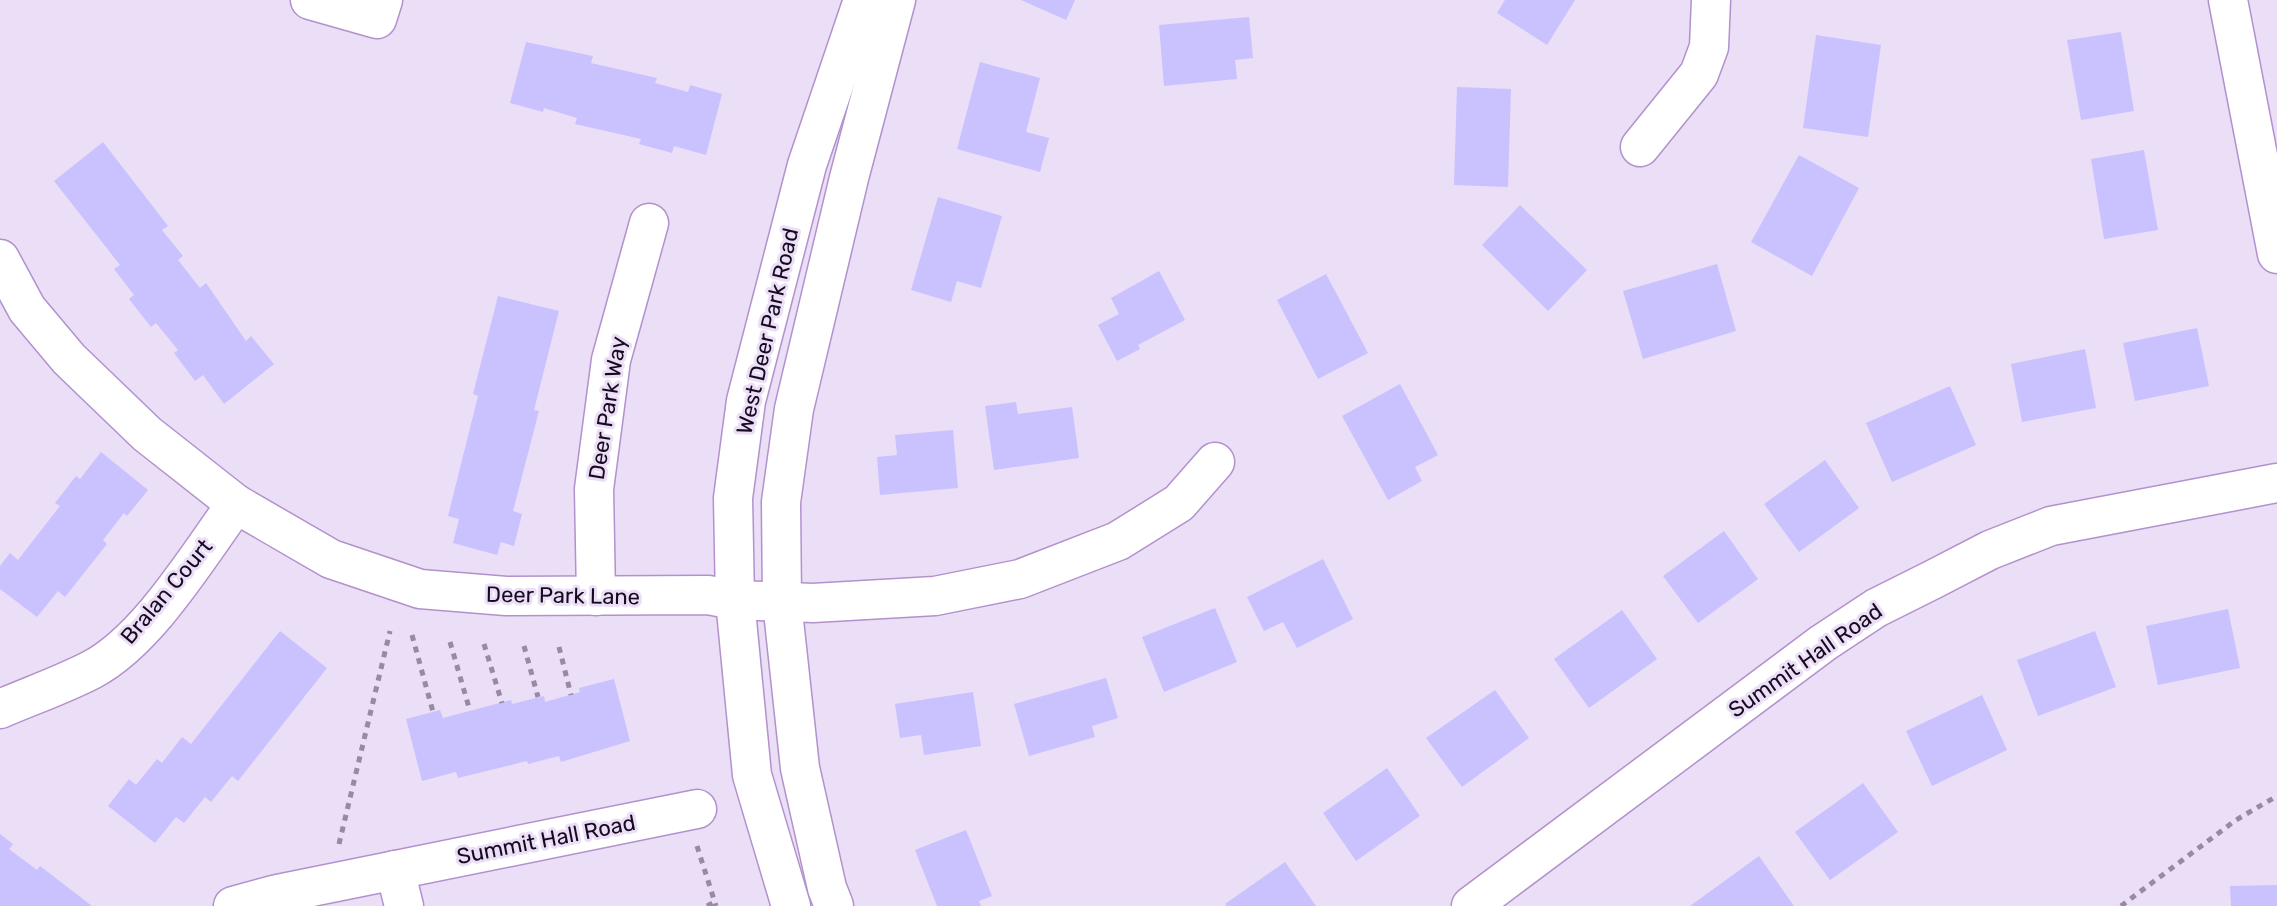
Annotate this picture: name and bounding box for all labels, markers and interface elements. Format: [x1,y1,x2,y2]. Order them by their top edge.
street label: West Deer Park Road [731,225,804,437]
street label: Deer Park Way [583,334,632,482]
street label: Bralan Court [115,533,218,649]
street label: Deer Park Lane [486,581,640,610]
street label: Summit Hall Road [1723,597,1887,724]
street label: Summit Hall Road [454,809,638,870]

